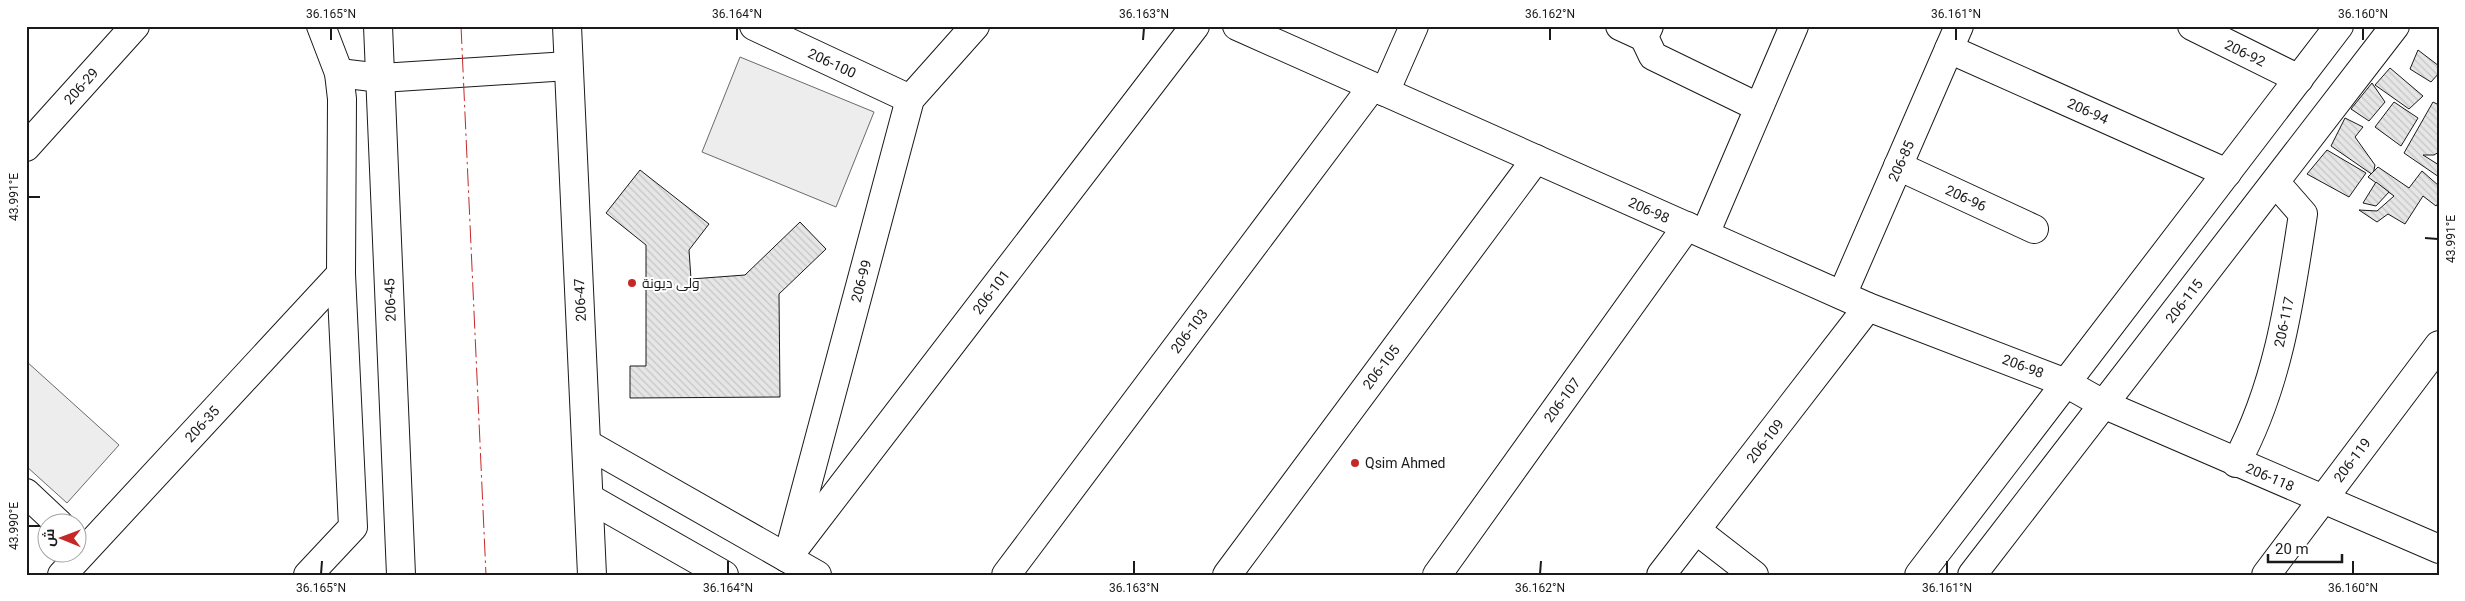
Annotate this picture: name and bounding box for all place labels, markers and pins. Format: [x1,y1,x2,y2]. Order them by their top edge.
place label: ولی دیونة [642,275,700,291]
marker: ولی دیونة [626,277,638,289]
place label: Qsim Ahmed [1365,455,1445,471]
marker: Qsim Ahmed [1349,457,1361,469]

